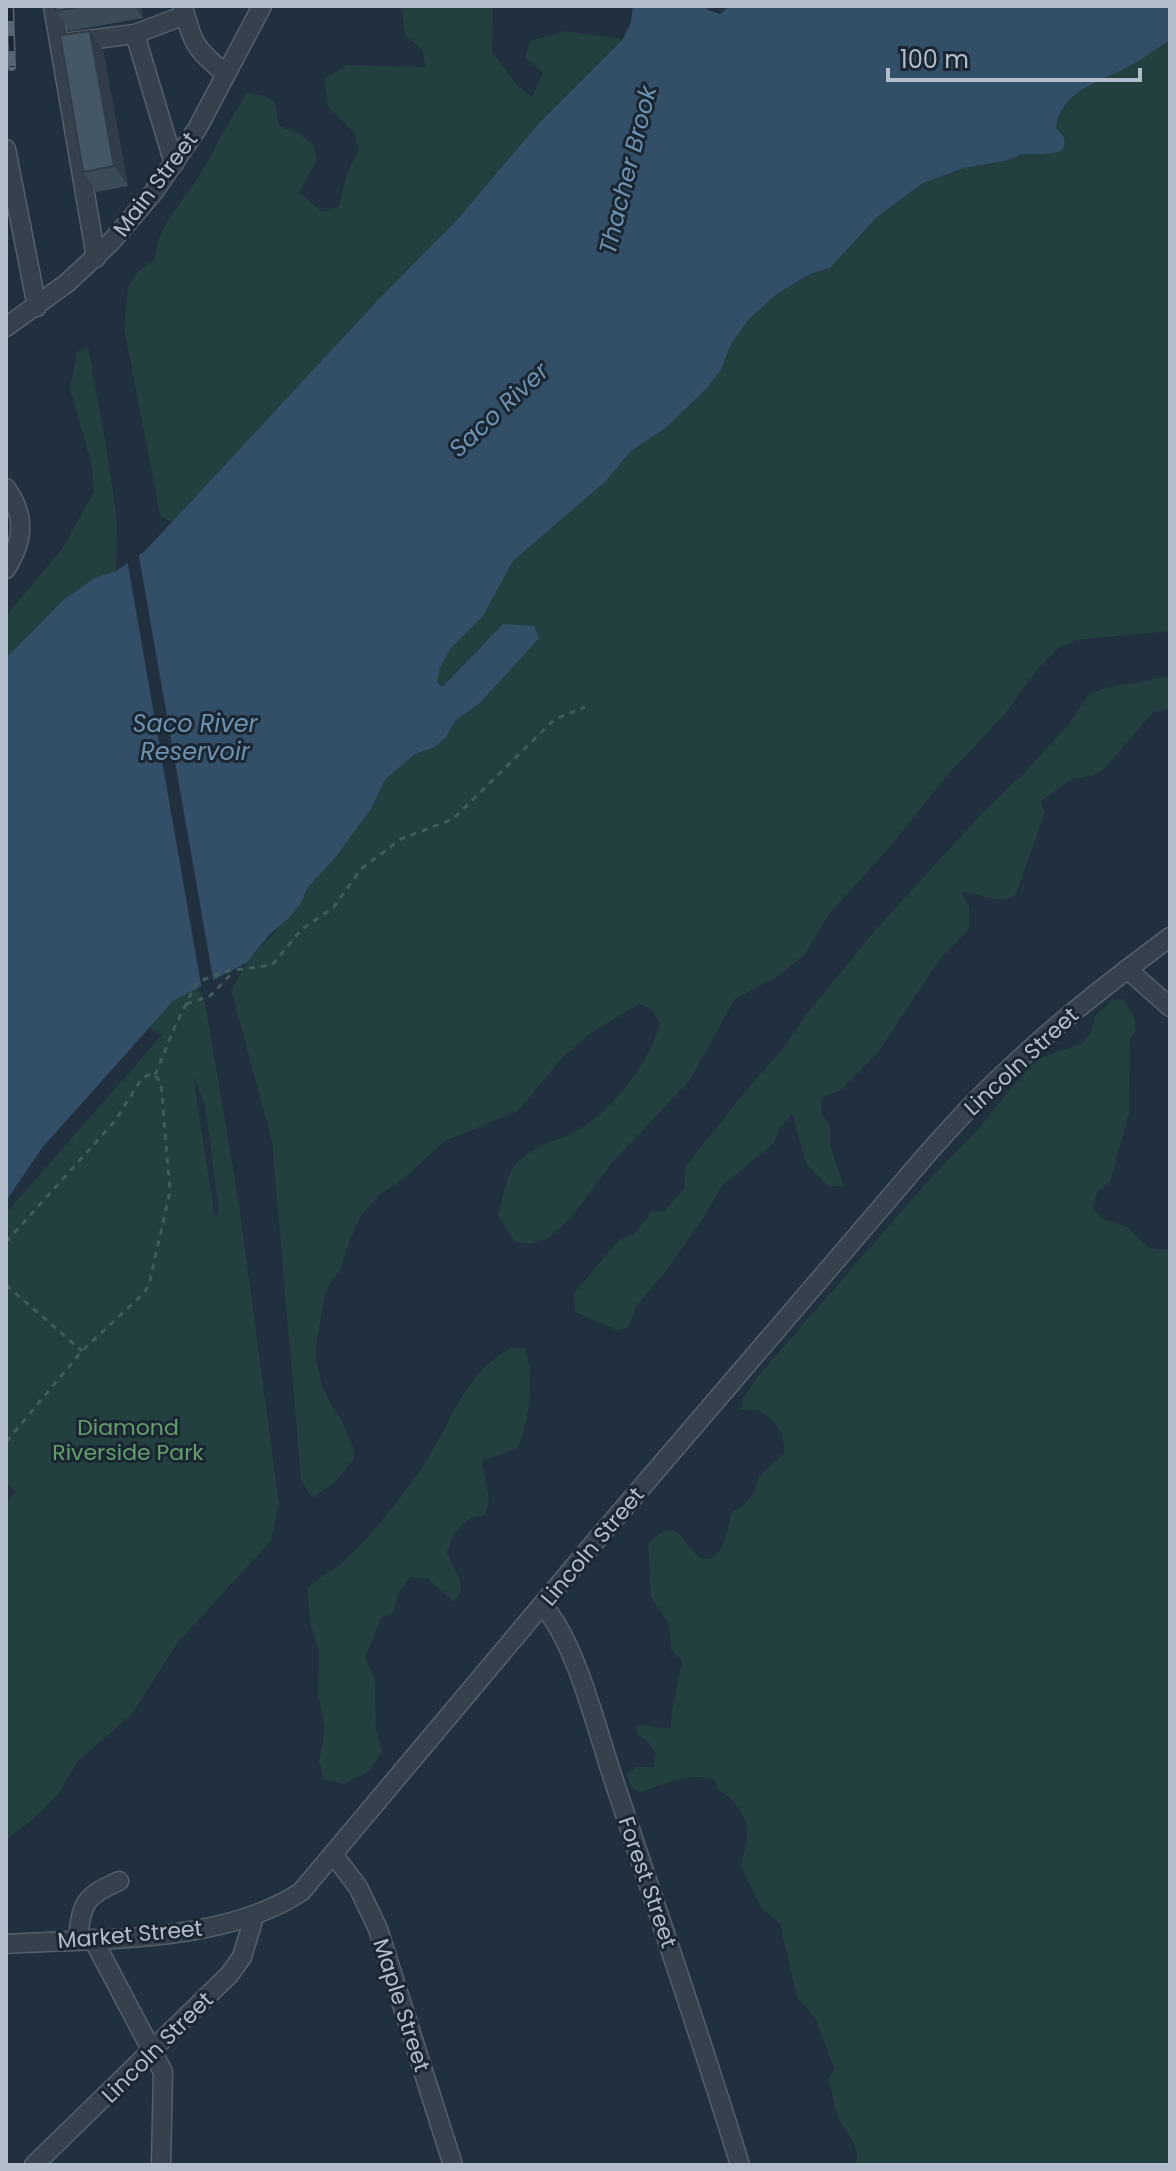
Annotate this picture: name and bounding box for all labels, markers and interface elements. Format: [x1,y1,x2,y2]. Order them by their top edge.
scale bar [888,32,1140,82]
text: 100 m [900,43,969,76]
water label: Thacher Brook [591,81,665,257]
street label: Main Street [106,126,205,243]
water label: Saco River [442,354,556,464]
water label: Saco River Reservoir [132,707,259,768]
street label: Lincoln Street [957,1000,1085,1123]
park label: Diamond Riverside Park [52,1412,204,1468]
street label: Lincoln Street [534,1480,651,1612]
street label: Forest Street [611,1812,684,1952]
street label: Market Street [56,1913,204,1956]
street label: Maple Street [365,1935,438,2076]
street label: Lincoln Street [95,1985,220,2110]

